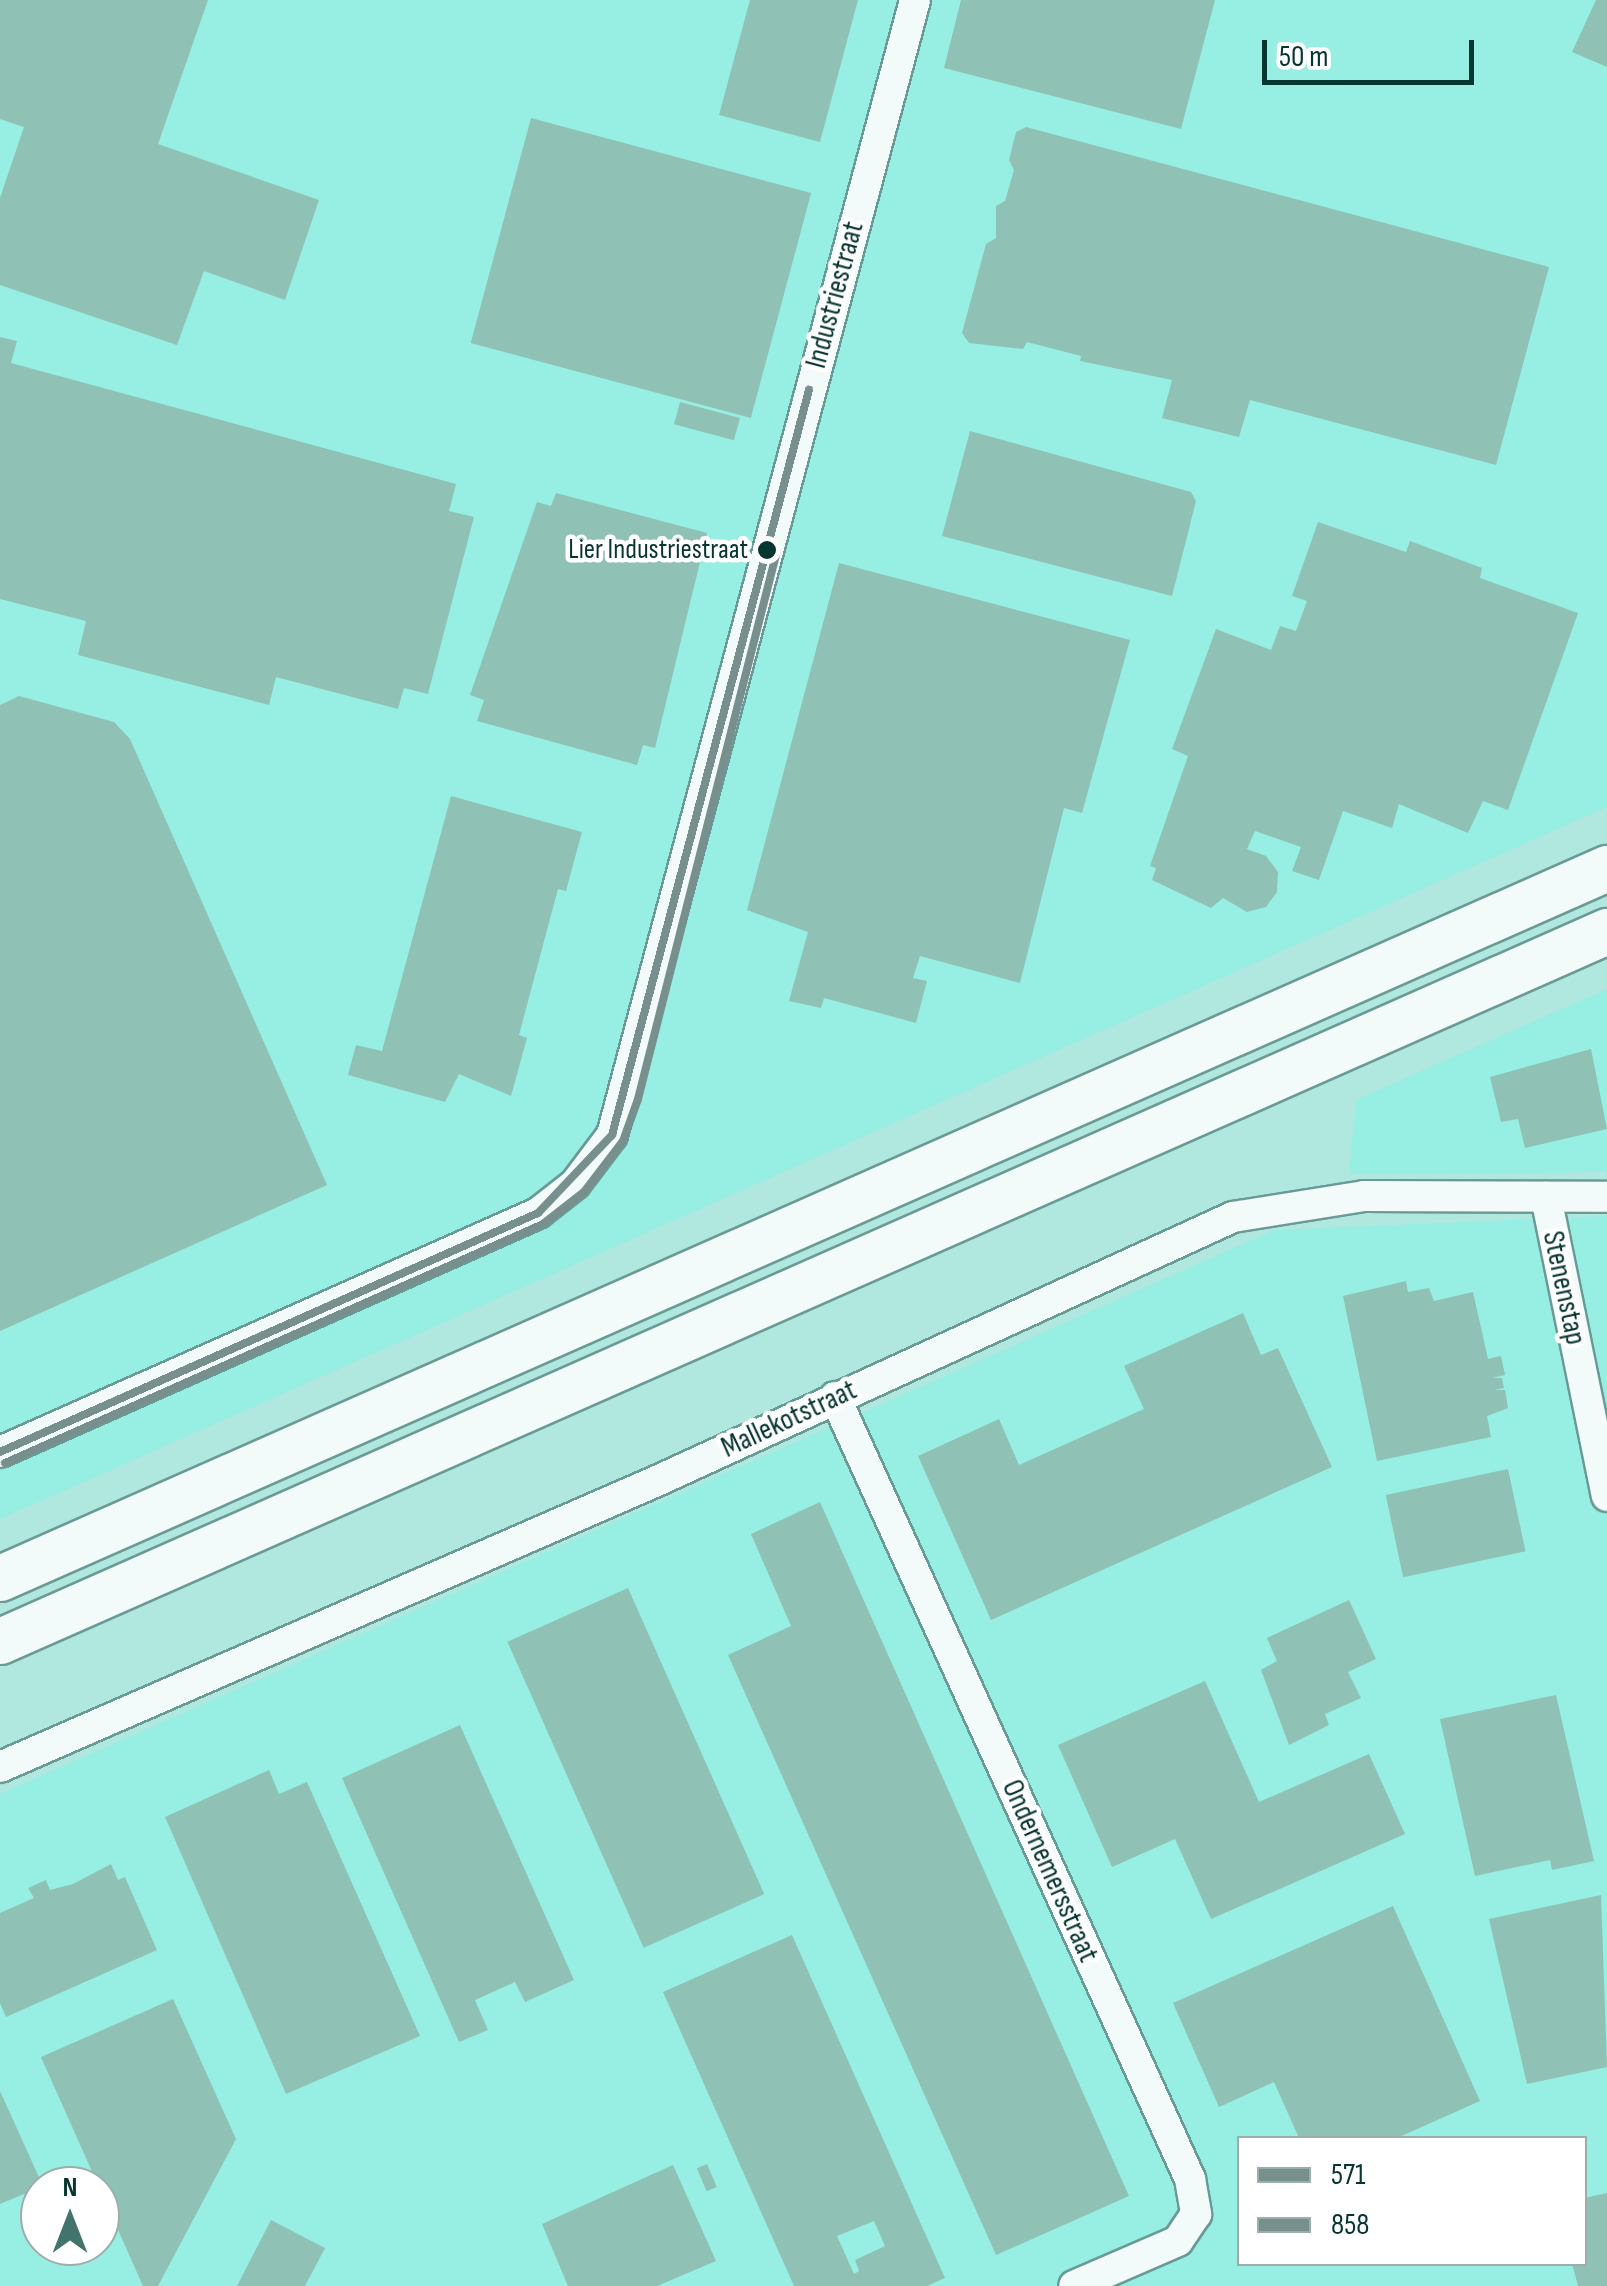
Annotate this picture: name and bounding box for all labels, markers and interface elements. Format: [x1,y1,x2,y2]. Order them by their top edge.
scale bar [1267,20,1480,82]
text: 50 m [1279,39,1328,75]
street label: Industriestraat [798,218,872,372]
place label: Lier Industriestraat [568,533,748,567]
marker: Lier Industriestraat [757,540,777,560]
street label: Stenenstap [1534,1228,1594,1348]
street label: Mallekotstraat [716,1372,862,1466]
street label: Ondernemersstraat [994,1774,1106,1968]
legend [1237,2136,1587,2266]
text: 571 [1331,2157,1366,2193]
north arrow [20,2166,120,2266]
text: N [63,2171,77,2204]
text: 858 [1331,2207,1369,2243]

